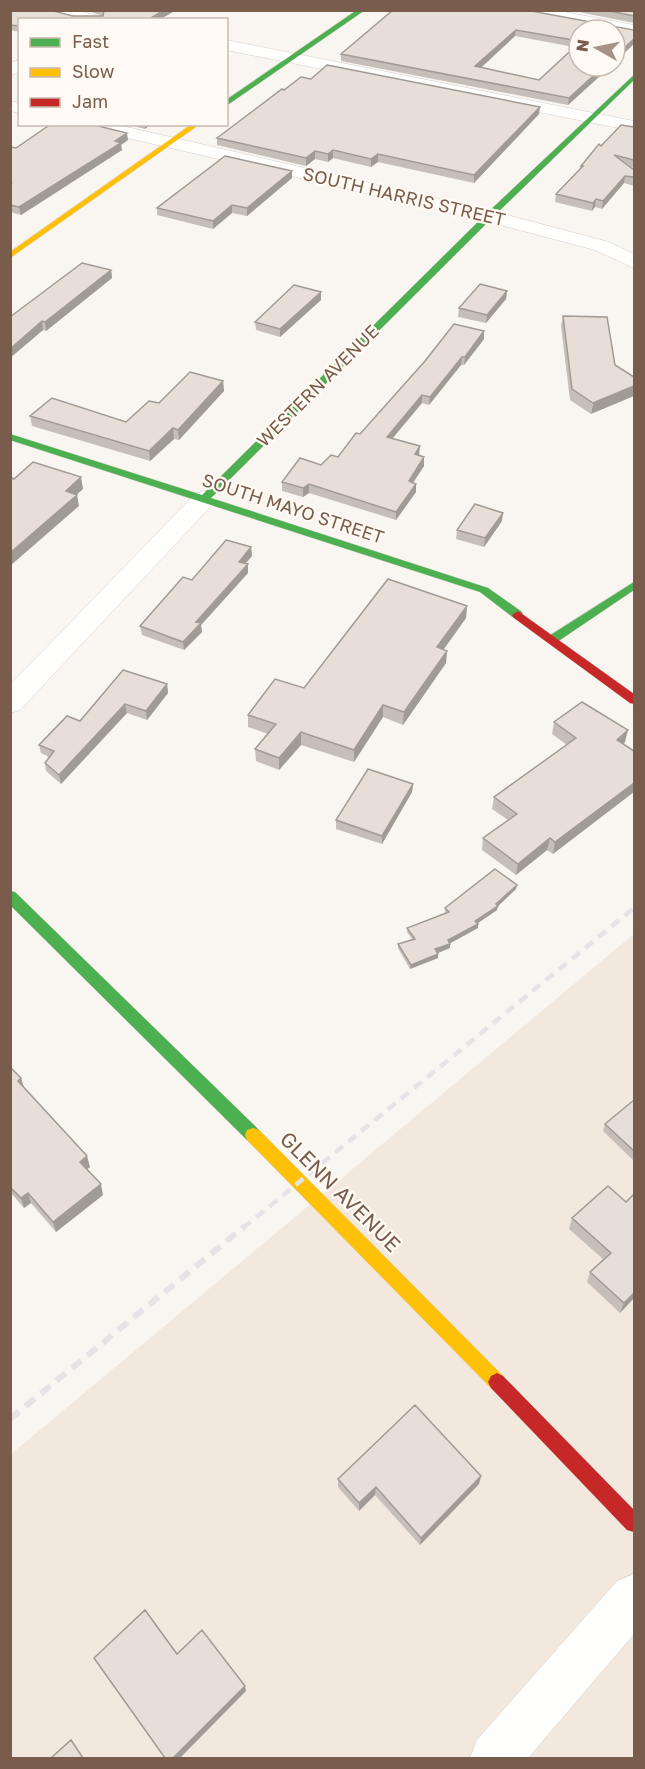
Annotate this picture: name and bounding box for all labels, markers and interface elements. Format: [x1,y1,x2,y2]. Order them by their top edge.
legend [18,18,228,126]
north arrow [567,18,627,78]
text: Fast [72,30,109,52]
text: N [571,38,593,53]
text: Slow [72,60,115,82]
text: Jam [72,90,108,112]
street label: SOUTH HARRIS STREET [301,162,508,230]
street label: WESTERN AVENUE [252,320,383,451]
street label: SOUTH MAYO STREET [200,468,387,548]
street label: GLENN AVENUE [275,1126,406,1257]

